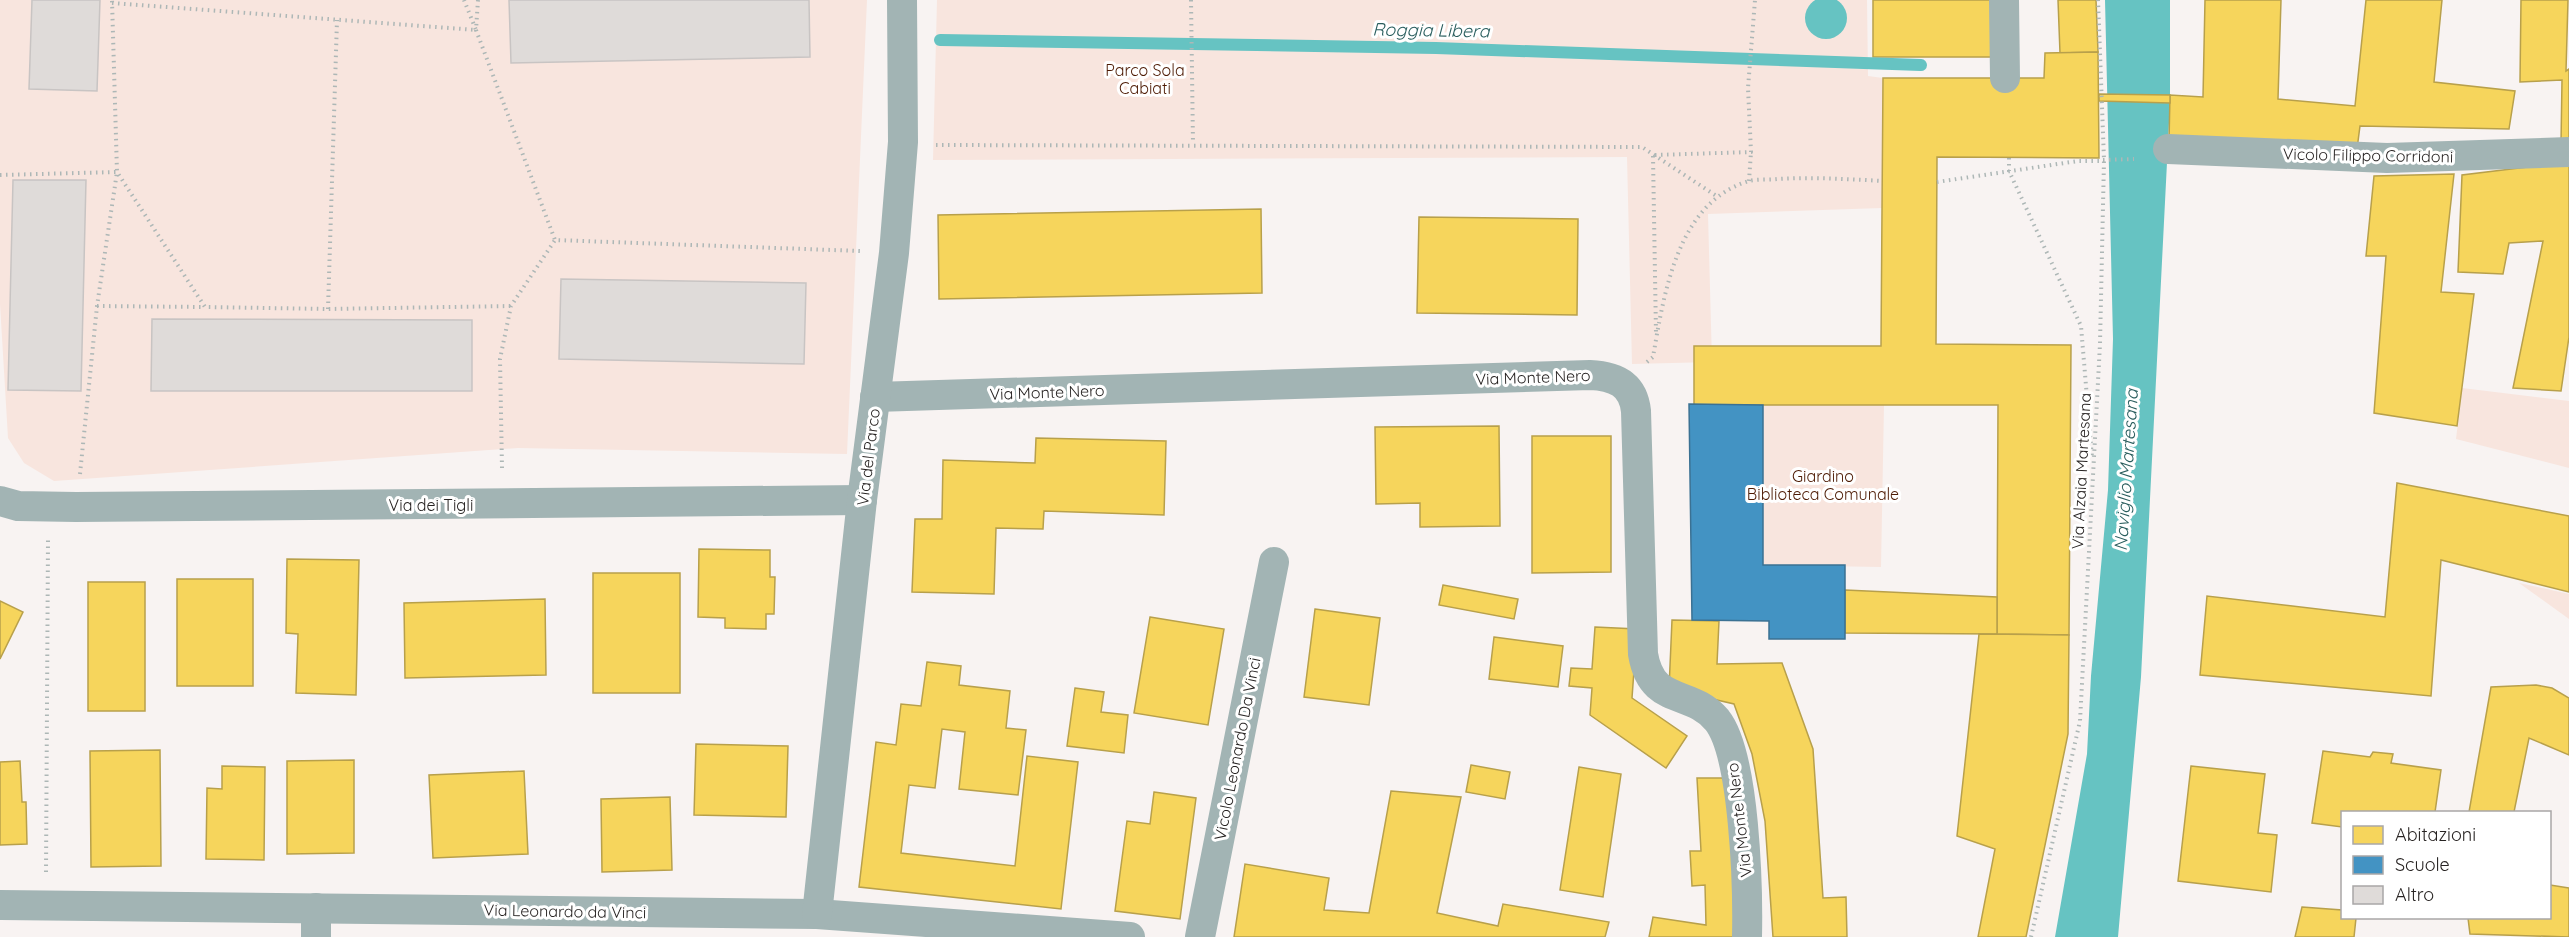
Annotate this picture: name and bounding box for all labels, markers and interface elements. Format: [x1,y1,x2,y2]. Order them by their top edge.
water label: Roggia Libera [1372,17,1491,43]
park label: Parco Sola Cabiati [1105,60,1185,98]
street label: Vicolo Filippo Corridoni [2283,144,2453,166]
street label: Via Monte Nero [1475,365,1591,389]
street label: Via Monte Nero [989,380,1105,404]
water label: Naviglio Martesana [2109,387,2143,552]
street label: Via Alzaia Martesana [2067,392,2095,550]
street label: Via del Parco [852,407,884,507]
park label: Giardino Biblioteca Comunale [1747,466,1899,504]
street label: Via dei Tigli [389,495,473,515]
street label: Vicolo Leonardo Da Vinci [1209,656,1265,842]
street label: Via Monte Nero [1722,762,1756,878]
legend [2341,811,2551,919]
text: Abitazioni [2395,823,2476,846]
text: Scuole [2395,853,2450,876]
text: Altro [2395,883,2434,906]
street label: Via Leonardo da Vinci [484,900,646,922]

